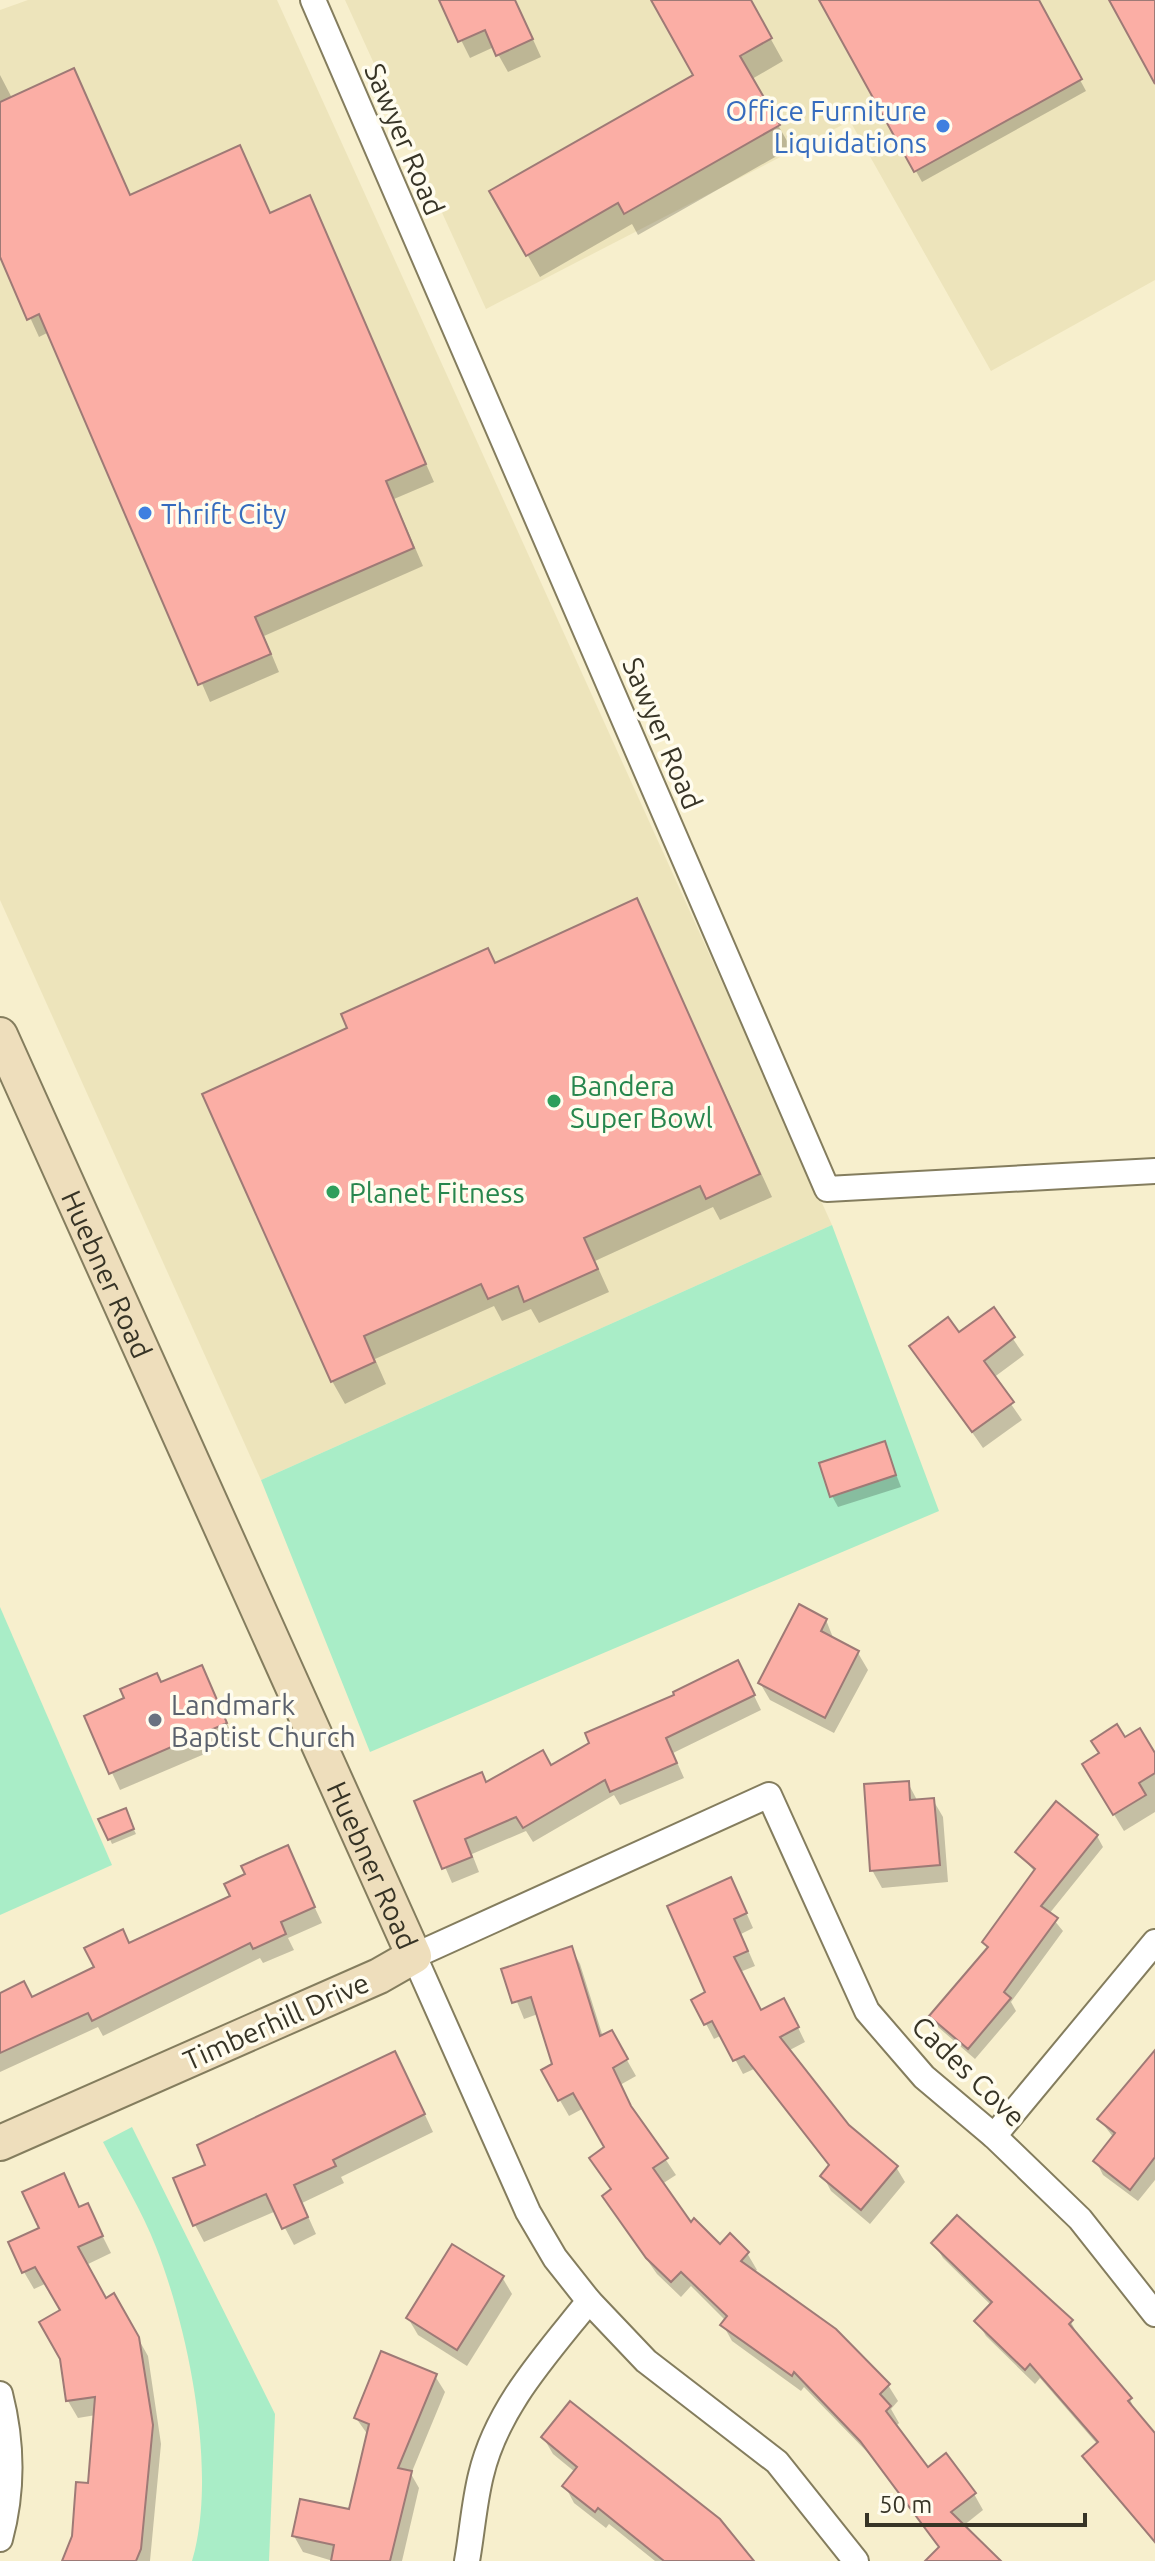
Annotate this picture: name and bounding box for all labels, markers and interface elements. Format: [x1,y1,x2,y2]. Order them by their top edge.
street label: Sawyer Road [359,58,451,220]
place label: Office Furniture Liquidations [726,95,927,158]
marker: Office Furniture Liquidations [934,117,952,135]
place label: Thrift City [161,498,287,529]
marker: Thrift City [136,504,154,522]
street label: Sawyer Road [617,652,709,814]
place label: Bandera Super Bowl [570,1070,713,1133]
marker: Bandera Super Bowl [545,1092,563,1110]
place label: Planet Fitness [349,1177,525,1208]
marker: Planet Fitness [324,1183,342,1201]
street label: Huebner Road [56,1185,159,1363]
place label: Landmark Baptist Church [171,1689,356,1752]
marker: Landmark Baptist Church [146,1711,164,1729]
street label: Huebner Road [322,1776,424,1954]
street label: Timberhill Drive [178,1966,374,2076]
street label: Cades Cove [906,2010,1032,2132]
scale bar [867,2477,1085,2527]
text: 50 m [879,2491,932,2518]

